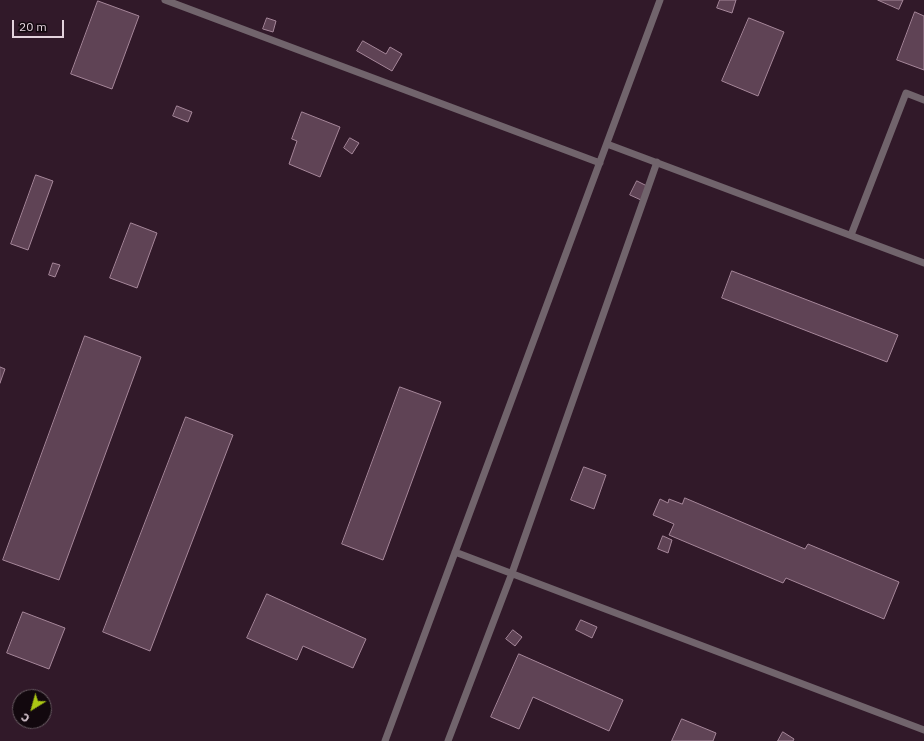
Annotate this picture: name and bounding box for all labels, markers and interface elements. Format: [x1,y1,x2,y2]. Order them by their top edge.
scale bar [14,12,66,38]
text: 20 m [19,19,47,34]
north arrow [12,689,52,729]
text: С [18,710,32,726]

